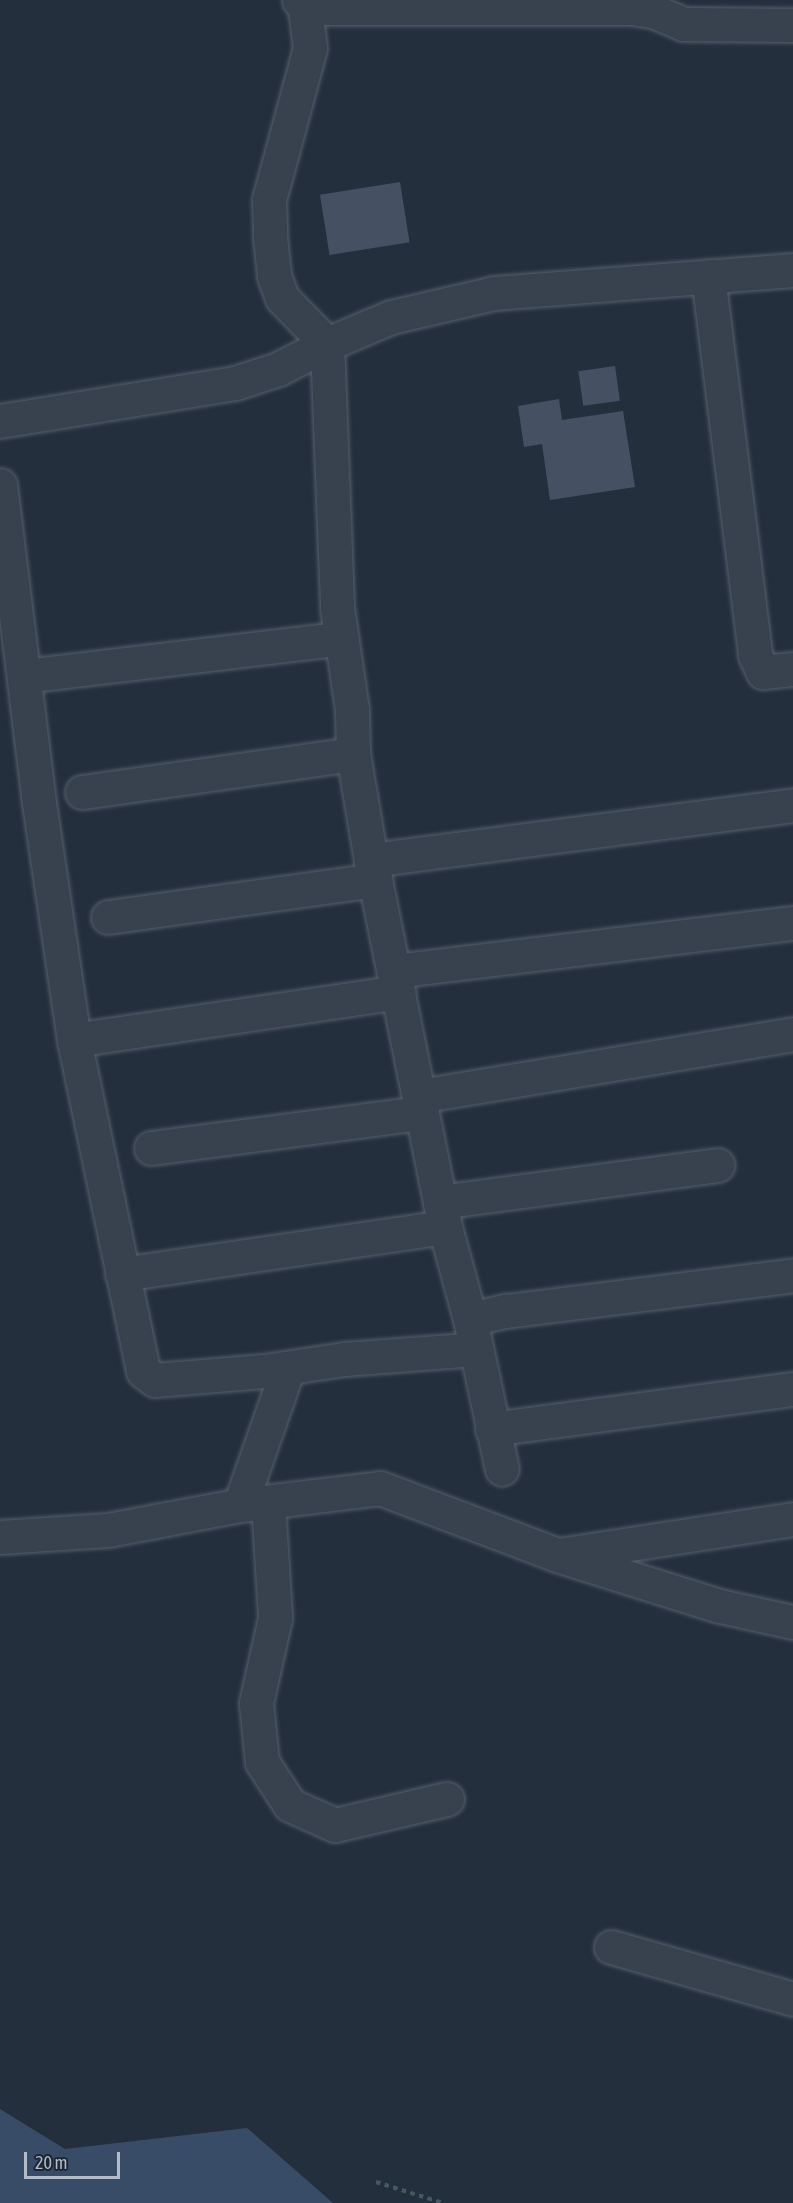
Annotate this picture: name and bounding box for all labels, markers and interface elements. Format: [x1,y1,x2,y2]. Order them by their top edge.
scale bar [27,2140,123,2178]
text: 20 m [35,2152,67,2173]

